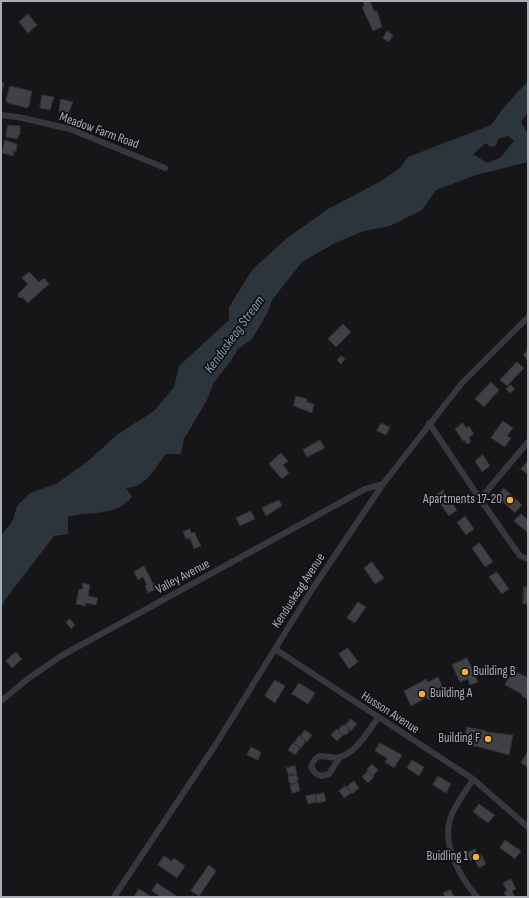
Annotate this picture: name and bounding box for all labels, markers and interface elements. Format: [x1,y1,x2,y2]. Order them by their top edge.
street label: Meadow Farm Road [57,109,141,153]
water label: Kenduskeag Stream [201,293,269,377]
place label: Apartments 17-20 [423,492,502,508]
marker: Apartments 17-20 [505,495,515,505]
street label: Kenduskeag Avenue [269,551,329,631]
street label: Valley Avenue [153,556,213,598]
place label: Building B [473,664,515,680]
marker: Building B [460,667,470,677]
place label: Building A [430,686,472,702]
street label: Husson Avenue [358,688,422,738]
marker: Building A [417,689,427,699]
place label: Building F [438,731,480,747]
marker: Building F [483,734,493,744]
place label: Buidling 1 [426,849,468,865]
marker: Buidling 1 [471,852,481,862]

